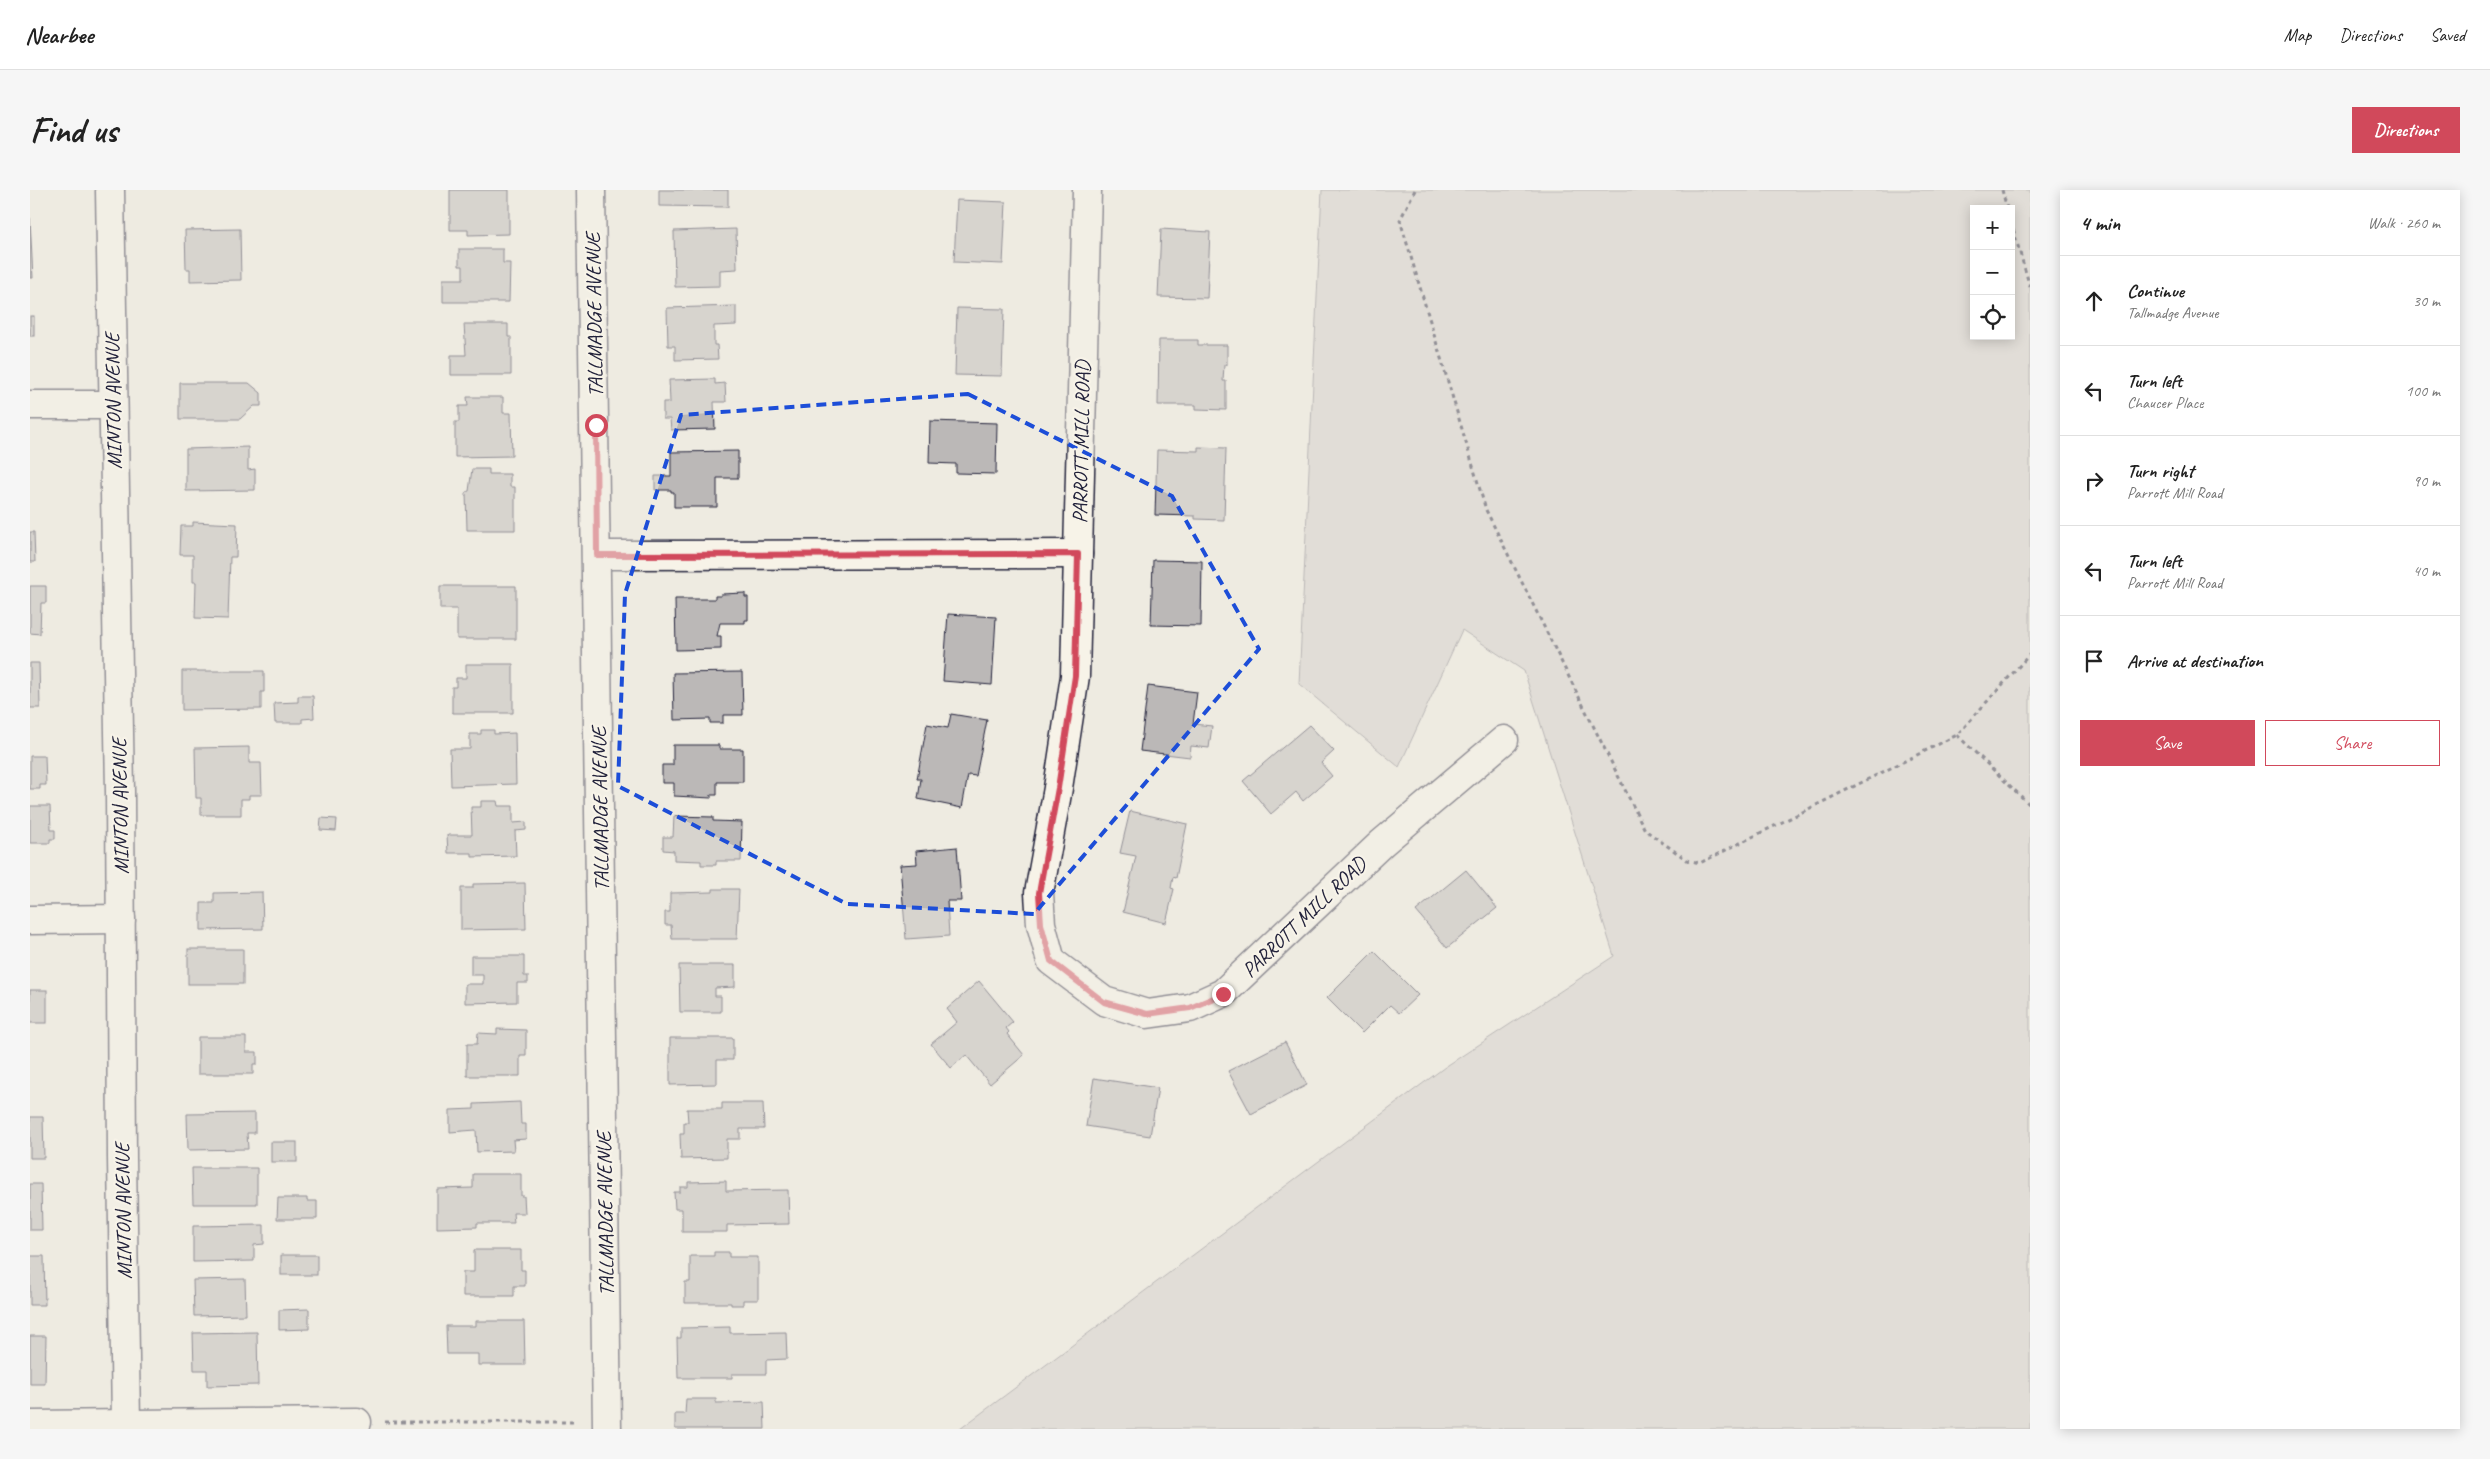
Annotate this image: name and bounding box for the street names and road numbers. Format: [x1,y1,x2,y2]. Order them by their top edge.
street label: TALLMADGE AVENUE [580,230,608,397]
street label: MINTON AVENUE [99,330,127,469]
street label: PARROTT MILL ROAD [1067,359,1095,524]
street label: TALLMADGE AVENUE [586,724,614,891]
street label: MINTON AVENUE [106,735,134,874]
street label: PARROTT MILL ROAD [1236,850,1373,983]
street label: TALLMADGE AVENUE [591,1129,619,1296]
street label: MINTON AVENUE [109,1140,137,1279]

